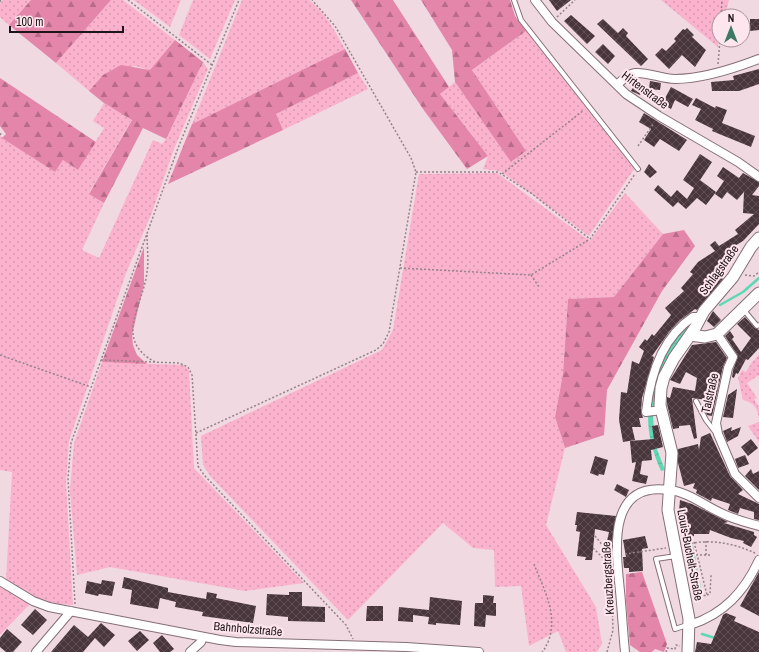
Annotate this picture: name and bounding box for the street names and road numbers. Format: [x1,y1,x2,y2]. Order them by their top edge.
street label: Hirtenstraße [618,67,672,113]
street label: Schlagstraße [695,242,743,298]
street label: Talstraße [698,371,722,415]
street label: Louis-Buchelt-Straße [673,508,707,602]
street label: Kreuzbergstraße [598,541,618,615]
street label: Bahnholzstraße [213,618,283,640]

